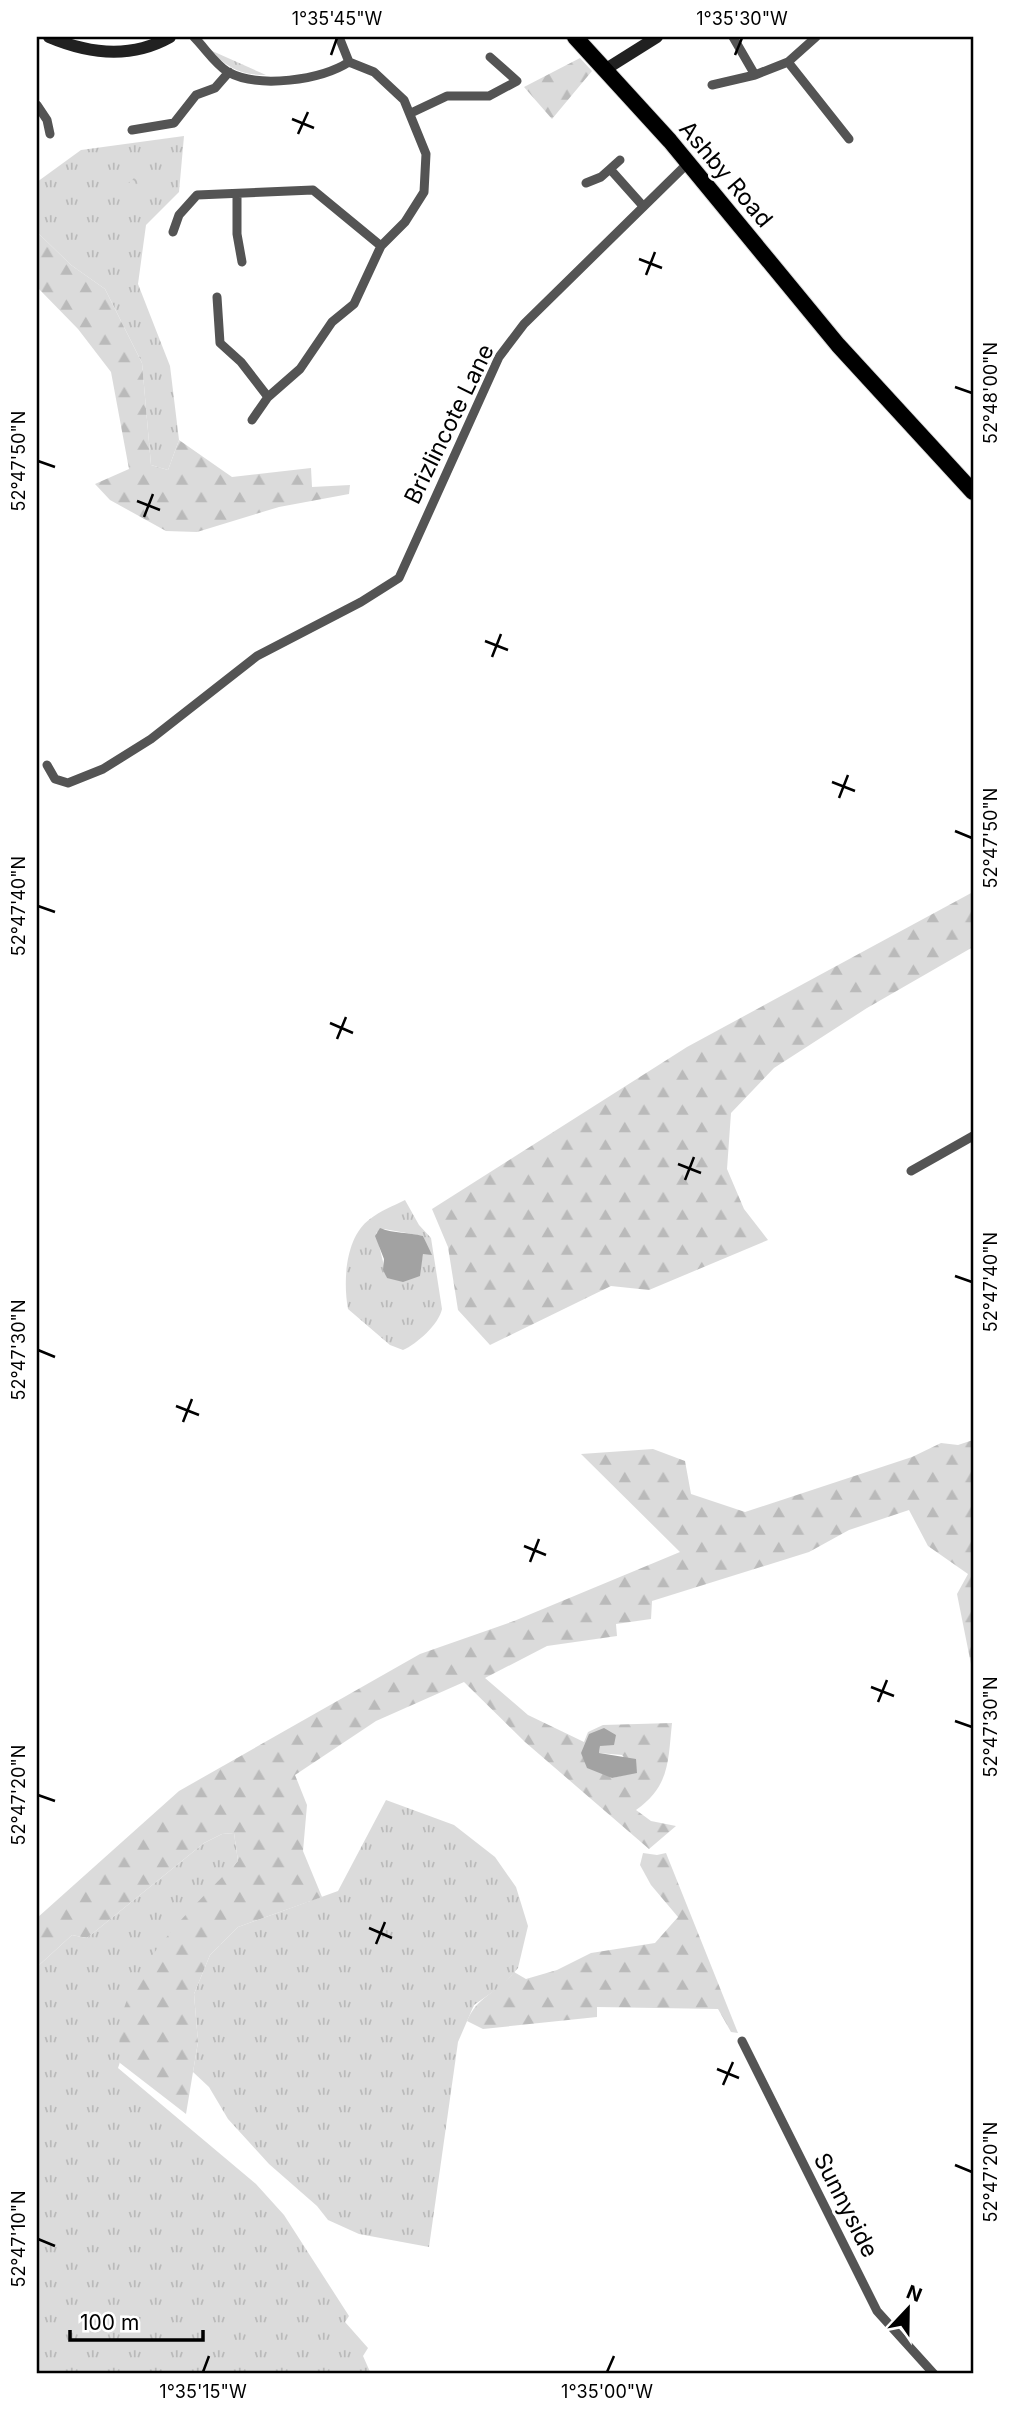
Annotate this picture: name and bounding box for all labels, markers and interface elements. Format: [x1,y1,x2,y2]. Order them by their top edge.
text: 1°35'45"W [292,8,383,29]
text: 1°35'30"W [696,8,788,29]
street label: Ashby Road [673,115,779,233]
street label: Brizlincote Lane [398,340,500,508]
text: 52°48'00"N [980,342,1001,444]
text: 52°47'50"N [8,411,29,511]
text: 52°47'50"N [980,788,1001,888]
text: 52°47'40"N [8,856,29,956]
text: 52°47'40"N [980,1232,1001,1332]
text: 52°47'30"N [8,1300,29,1400]
text: 52°47'30"N [980,1677,1001,1777]
text: 52°47'20"N [8,1745,29,1845]
text: 52°47'20"N [980,2122,1001,2222]
street label: Sunnyside [808,2148,884,2262]
text: 52°47'10"N [8,2190,29,2288]
north arrow [874,2274,944,2344]
text: N [903,2280,925,2307]
scale bar [70,2299,203,2343]
text: 100 m [80,2310,139,2335]
text: 1°35'15"W [159,2381,247,2402]
text: 1°35'00"W [561,2381,653,2402]

